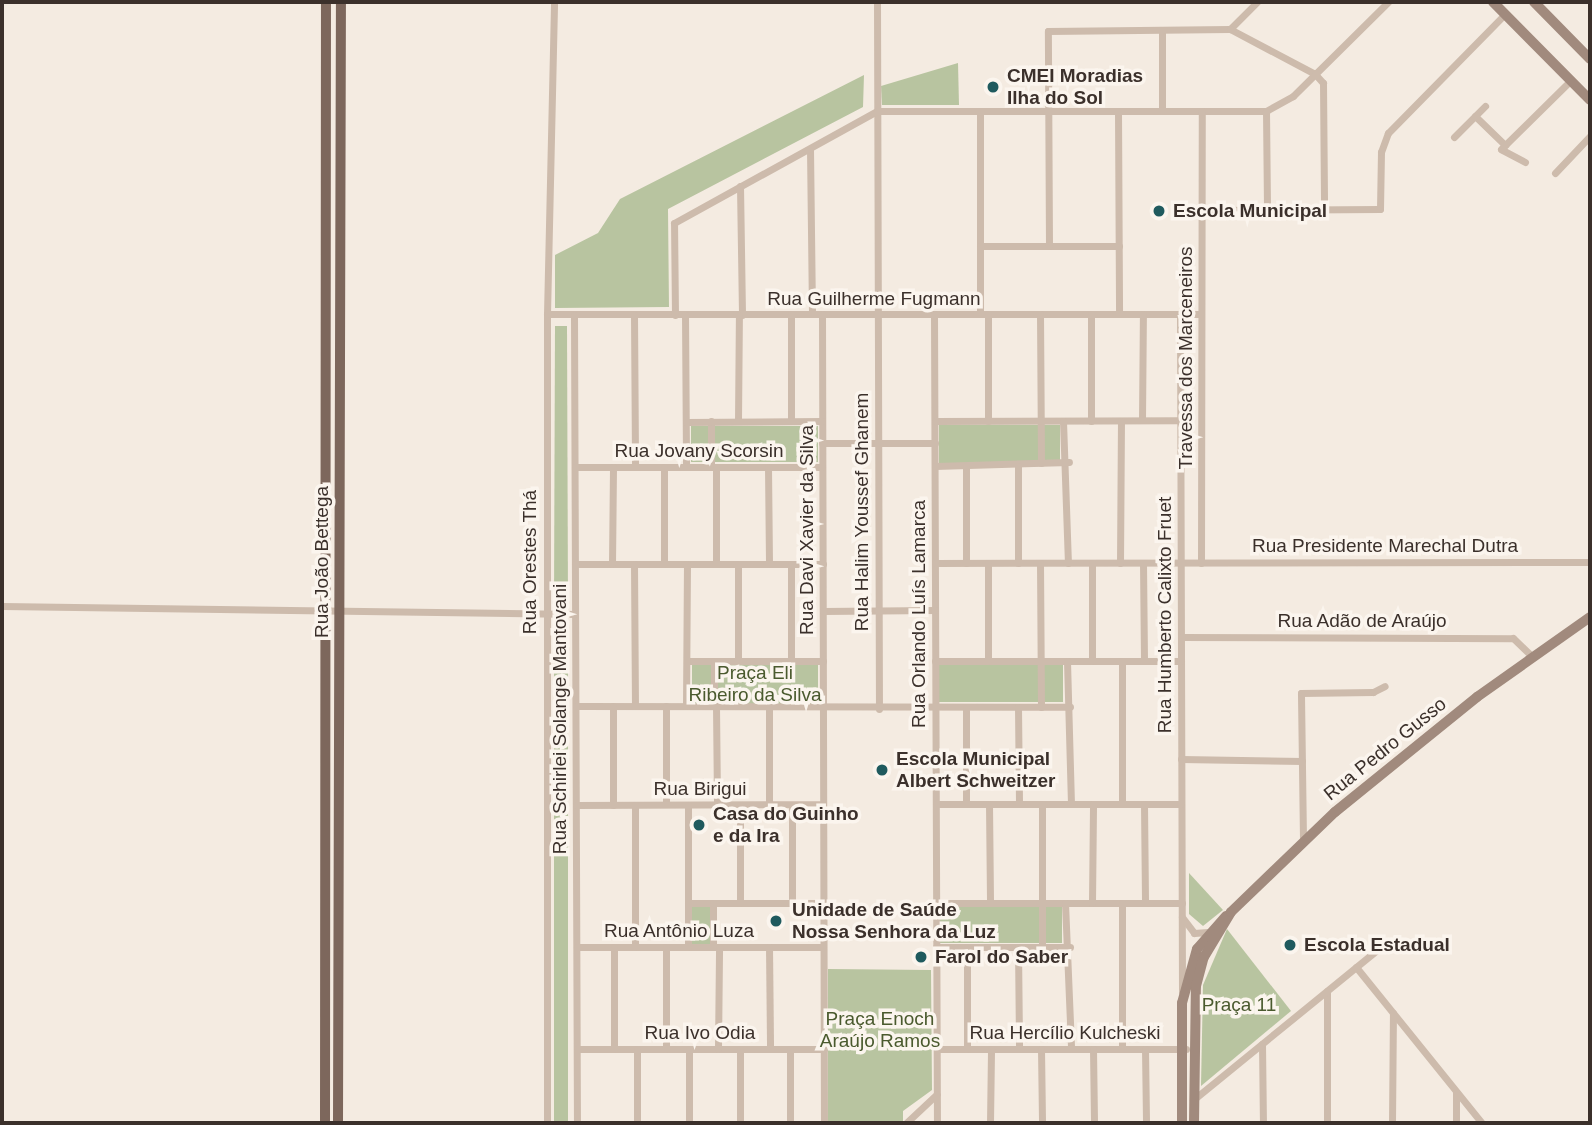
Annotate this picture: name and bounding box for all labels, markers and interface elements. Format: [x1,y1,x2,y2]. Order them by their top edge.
place label: CMEI Moradias Ilha do Sol [1007,65,1143,109]
marker: CMEI Moradias Ilha do Sol [985,79,1001,95]
place label: Escola Municipal [1173,200,1327,222]
marker: Escola Municipal [1151,203,1167,219]
street label: Travessa dos Marceneiros [1175,246,1197,470]
street label: Rua Guilherme Fugmann [767,288,981,310]
street label: Rua Halim Youssef Ghanem [851,392,873,632]
street label: Rua Davi Xavier da Silva [796,425,818,635]
street label: Rua Jovany Scorsin [615,440,783,462]
street label: Rua João Bettega [311,486,333,638]
street label: Rua Orestes Thá [519,490,541,634]
street label: Rua Humberto Calixto Fruet [1154,497,1176,733]
street label: Rua Orlando Luís Lamarca [908,500,930,728]
street label: Rua Presidente Marechal Dutra [1252,535,1518,557]
street label: Rua Schirlei Solange Mantovani [549,584,571,854]
street label: Rua Adão de Araújo [1276,610,1448,632]
park label: Praça Eli Ribeiro da Silva [688,662,822,706]
street label: Rua Pedro Gusso [1319,693,1451,805]
place label: Escola Municipal Albert Schweitzer [896,748,1055,792]
marker: Escola Municipal Albert Schweitzer [874,762,890,778]
street label: Rua Birigui [654,778,746,800]
place label: Casa do Guinho e da Ira [713,803,859,847]
marker: Casa do Guinho e da Ira [691,817,707,833]
place label: Unidade de Saúde Nossa Senhora da Luz [792,899,996,943]
marker: Unidade de Saúde Nossa Senhora da Luz [766,911,786,931]
street label: Rua Antônio Luza [603,920,755,942]
place label: Escola Estadual [1304,934,1450,956]
marker: Escola Estadual [1282,937,1298,953]
place label: Farol do Saber [935,946,1068,968]
marker: Farol do Saber [913,949,929,965]
park label: Praça 11 [1202,994,1276,1016]
park label: Praça Enoch Araújo Ramos [820,1008,940,1052]
street label: Rua Ivo Odia [645,1022,755,1044]
street label: Rua Hercílio Kulcheski [969,1022,1161,1044]

